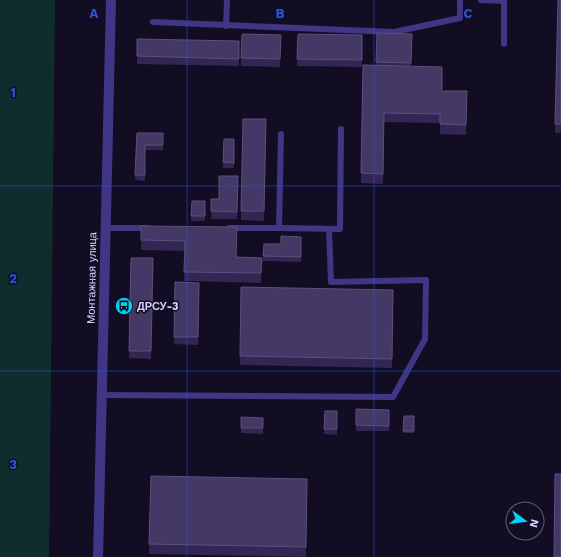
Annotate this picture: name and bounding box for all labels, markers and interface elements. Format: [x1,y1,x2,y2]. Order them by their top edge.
text: A [90,6,99,21]
text: B [276,6,285,21]
text: C [464,6,473,21]
text: 1 [10,85,16,100]
street label: Монтажная улица [85,231,99,324]
text: 2 [9,271,17,286]
bus stop icon: ДРСУ-3 [114,296,134,316]
place label: ДРСУ-3 [137,300,179,313]
text: 3 [9,457,17,472]
north arrow [505,501,545,541]
text: N [527,518,542,529]

